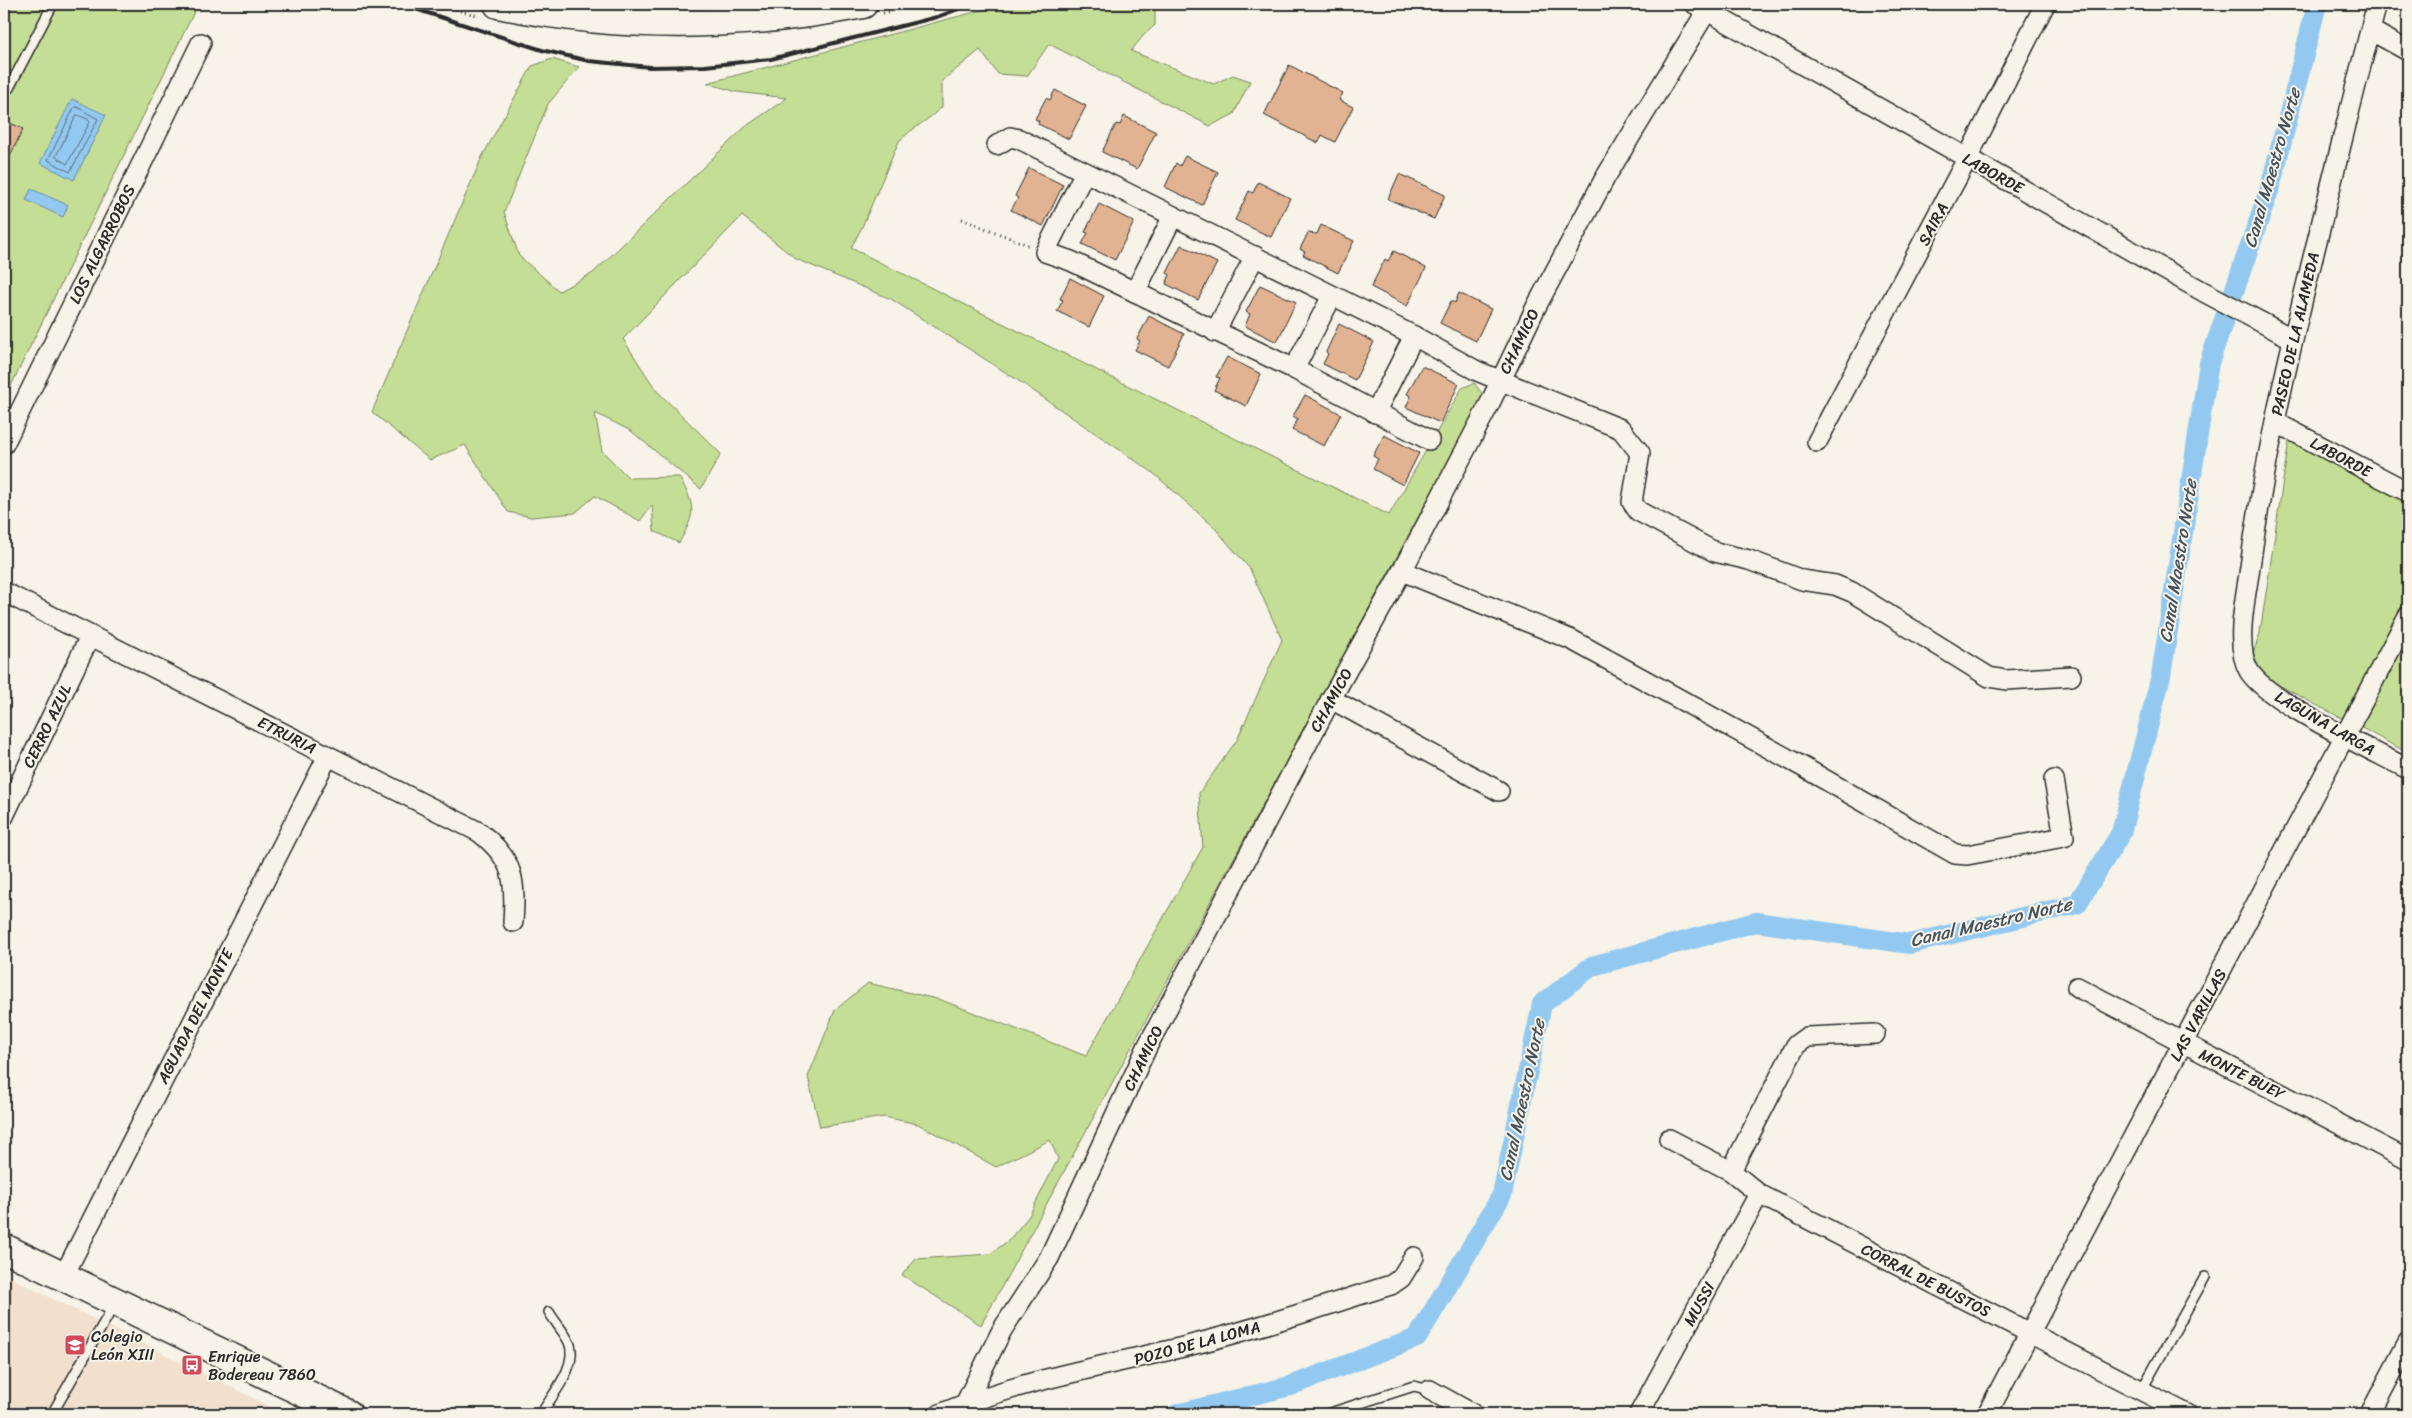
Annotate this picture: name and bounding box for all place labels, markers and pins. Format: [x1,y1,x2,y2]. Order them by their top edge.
place label: Colegio León XIII [91,1322,154,1369]
school or university icon: Colegio León XIII [63,1333,87,1357]
place label: Enrique Bodereau 7860 [208,1342,316,1389]
bus stop icon: Enrique Bodereau 7860 [180,1353,204,1377]

